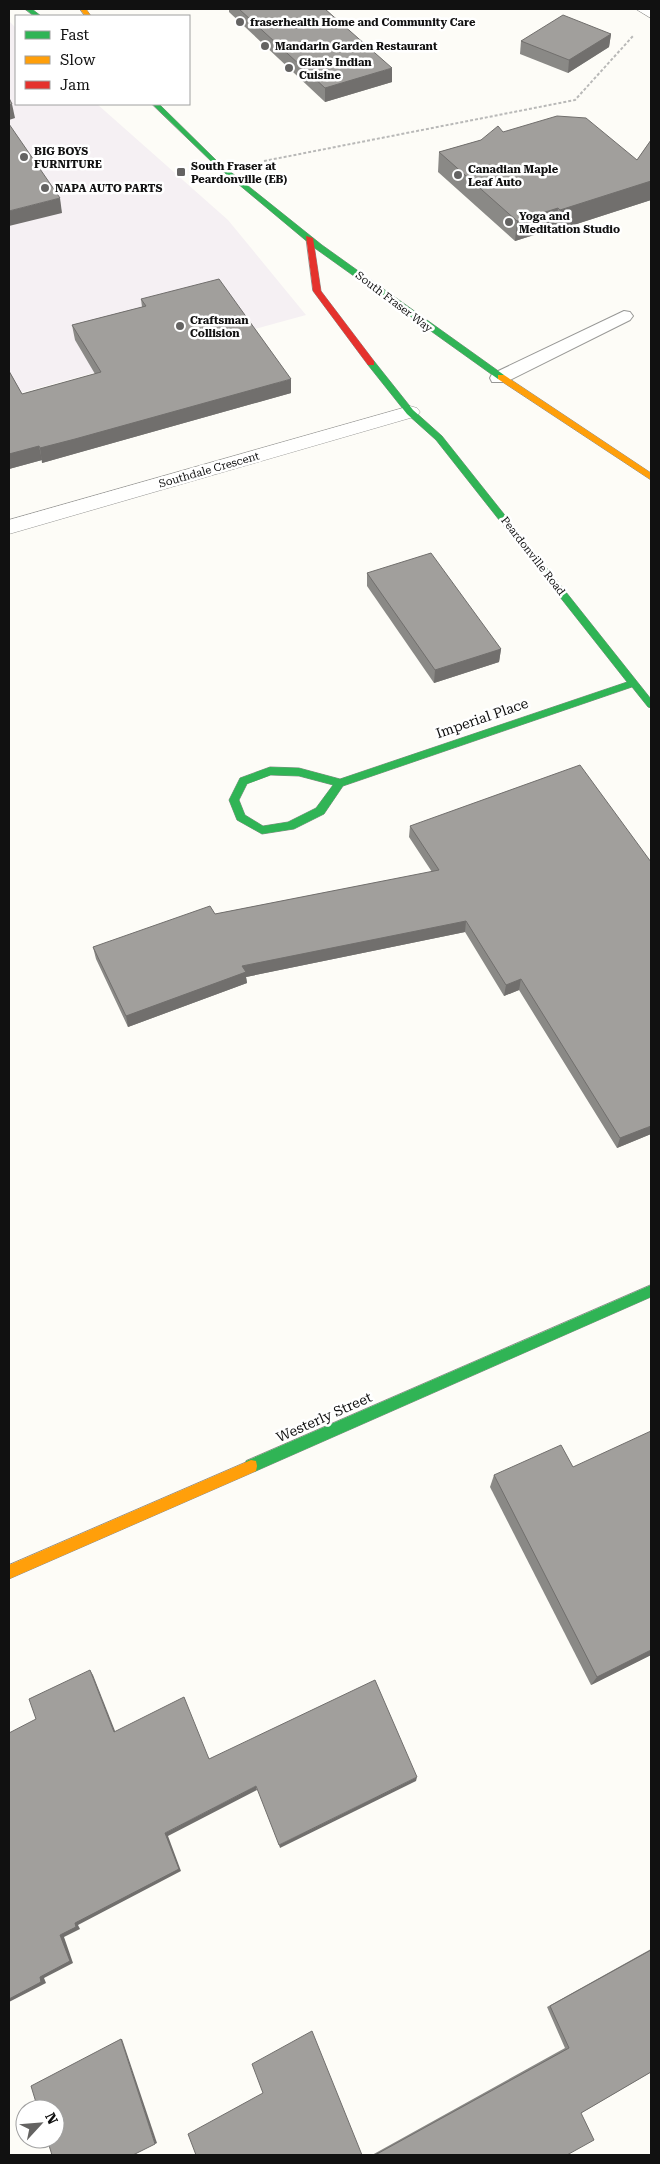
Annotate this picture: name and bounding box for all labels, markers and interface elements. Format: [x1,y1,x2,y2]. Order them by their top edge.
legend [15,15,190,105]
marker: fraserhealth Home and Community Care [234,16,246,28]
place label: fraserhealth Home and Community Care [250,16,476,29]
text: Fast [60,26,90,44]
marker: Mandarin Garden Restaurant [259,40,271,52]
place label: Mandarin Garden Restaurant [275,40,438,53]
text: Slow [60,51,96,69]
place label: Gian's Indian Cuisine [299,56,372,82]
marker: Gian's Indian Cuisine [283,62,295,74]
text: Jam [60,76,90,94]
place label: BIG BOYS FURNITURE [34,145,102,171]
marker: BIG BOYS FURNITURE [18,151,30,163]
place label: South Fraser at Peardonville (EB) [191,160,287,186]
place label: Canadian Maple Leaf Auto [468,163,559,189]
marker: South Fraser at Peardonville (EB) [175,166,187,178]
marker: Canadian Maple Leaf Auto [452,169,464,181]
marker: NAPA AUTO PARTS [39,182,51,194]
place label: NAPA AUTO PARTS [55,182,162,195]
place label: Yoga and Meditation Studio [519,210,620,236]
marker: Yoga and Meditation Studio [503,216,515,228]
street label: South Fraser Way [353,269,435,335]
place label: Craftsman Collision [190,314,249,340]
marker: Craftsman Collision [174,320,186,332]
street label: Southdale Crescent [157,449,261,491]
street label: Peardonville Road [498,514,568,598]
street label: Imperial Place [434,695,531,741]
street label: Westerly Street [274,1389,374,1445]
north arrow [15,2099,65,2149]
text: N [42,2110,61,2127]

